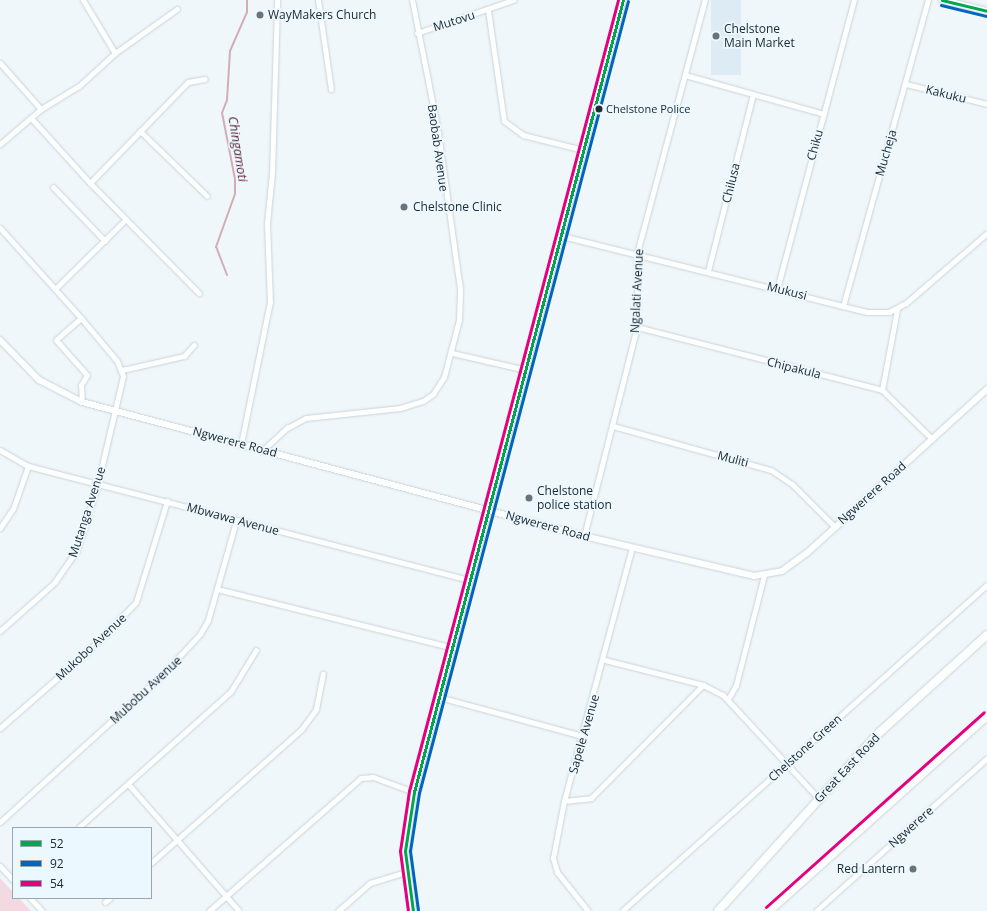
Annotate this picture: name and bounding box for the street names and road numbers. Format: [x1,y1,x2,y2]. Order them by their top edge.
street label: Mutovu [431,8,477,34]
street label: Kakuku [924,82,968,106]
street label: Baobab Avenue [425,103,451,193]
street label: Chiku [804,128,826,162]
street label: Mucheja [873,128,899,178]
street label: Chilusa [719,162,743,204]
street label: Ngalati Avenue [628,249,646,333]
street label: Mukusi [766,279,808,303]
street label: Chipakula [765,354,823,382]
street label: Ngwerere Road [191,424,279,460]
street label: Muliti [716,448,750,470]
street label: Ngwerere Road [835,459,909,527]
street label: Mutanga Avenue [66,465,108,559]
street label: Mbwawa Avenue [185,500,281,538]
street label: Ngwerere Road [504,508,592,544]
street label: Mukobo Avenue [53,611,129,683]
street label: Mubobu Avenue [107,653,185,727]
street label: Sapele Avenue [566,693,602,775]
street label: Chelstone Green [765,711,845,785]
street label: Great East Road [811,730,883,806]
street label: Ngwerere [886,803,936,851]

